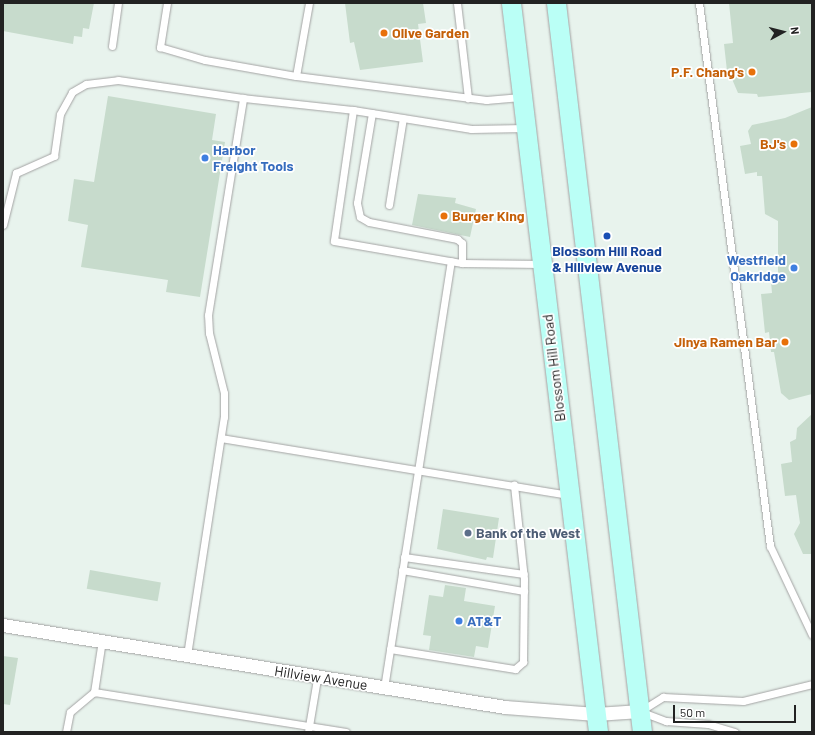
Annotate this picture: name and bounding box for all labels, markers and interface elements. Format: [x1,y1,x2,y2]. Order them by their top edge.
north arrow [763,12,803,52]
place label: Olive Garden [392,25,469,41]
text: N [789,26,802,35]
marker: Olive Garden [379,28,389,38]
place label: P.F. Chang's [671,64,744,80]
marker: P.F. Chang's [747,67,757,77]
place label: BJ's [760,136,786,152]
marker: BJ's [789,139,799,149]
place label: Harbor Freight Tools [213,142,293,174]
marker: Harbor Freight Tools [200,153,210,163]
place label: Burger King [452,208,525,224]
marker: Burger King [439,211,449,221]
marker: Blossom Hill Road & Hillview Avenue [602,231,612,241]
place label: Blossom Hill Road & Hillview Avenue [552,243,662,276]
place label: Westfield Oakridge [727,252,786,284]
marker: Westfield Oakridge [789,263,799,273]
street label: Blossom Hill Road [539,313,569,423]
place label: Jinya Ramen Bar [674,334,777,350]
marker: Jinya Ramen Bar [780,337,790,347]
place label: Bank of the West [476,525,580,541]
marker: Bank of the West [463,528,473,538]
place label: AT&T [467,613,501,629]
marker: AT&T [454,616,464,626]
street label: Hillview Avenue [273,662,369,694]
scale bar [675,697,798,723]
text: 50 m [680,705,705,719]

